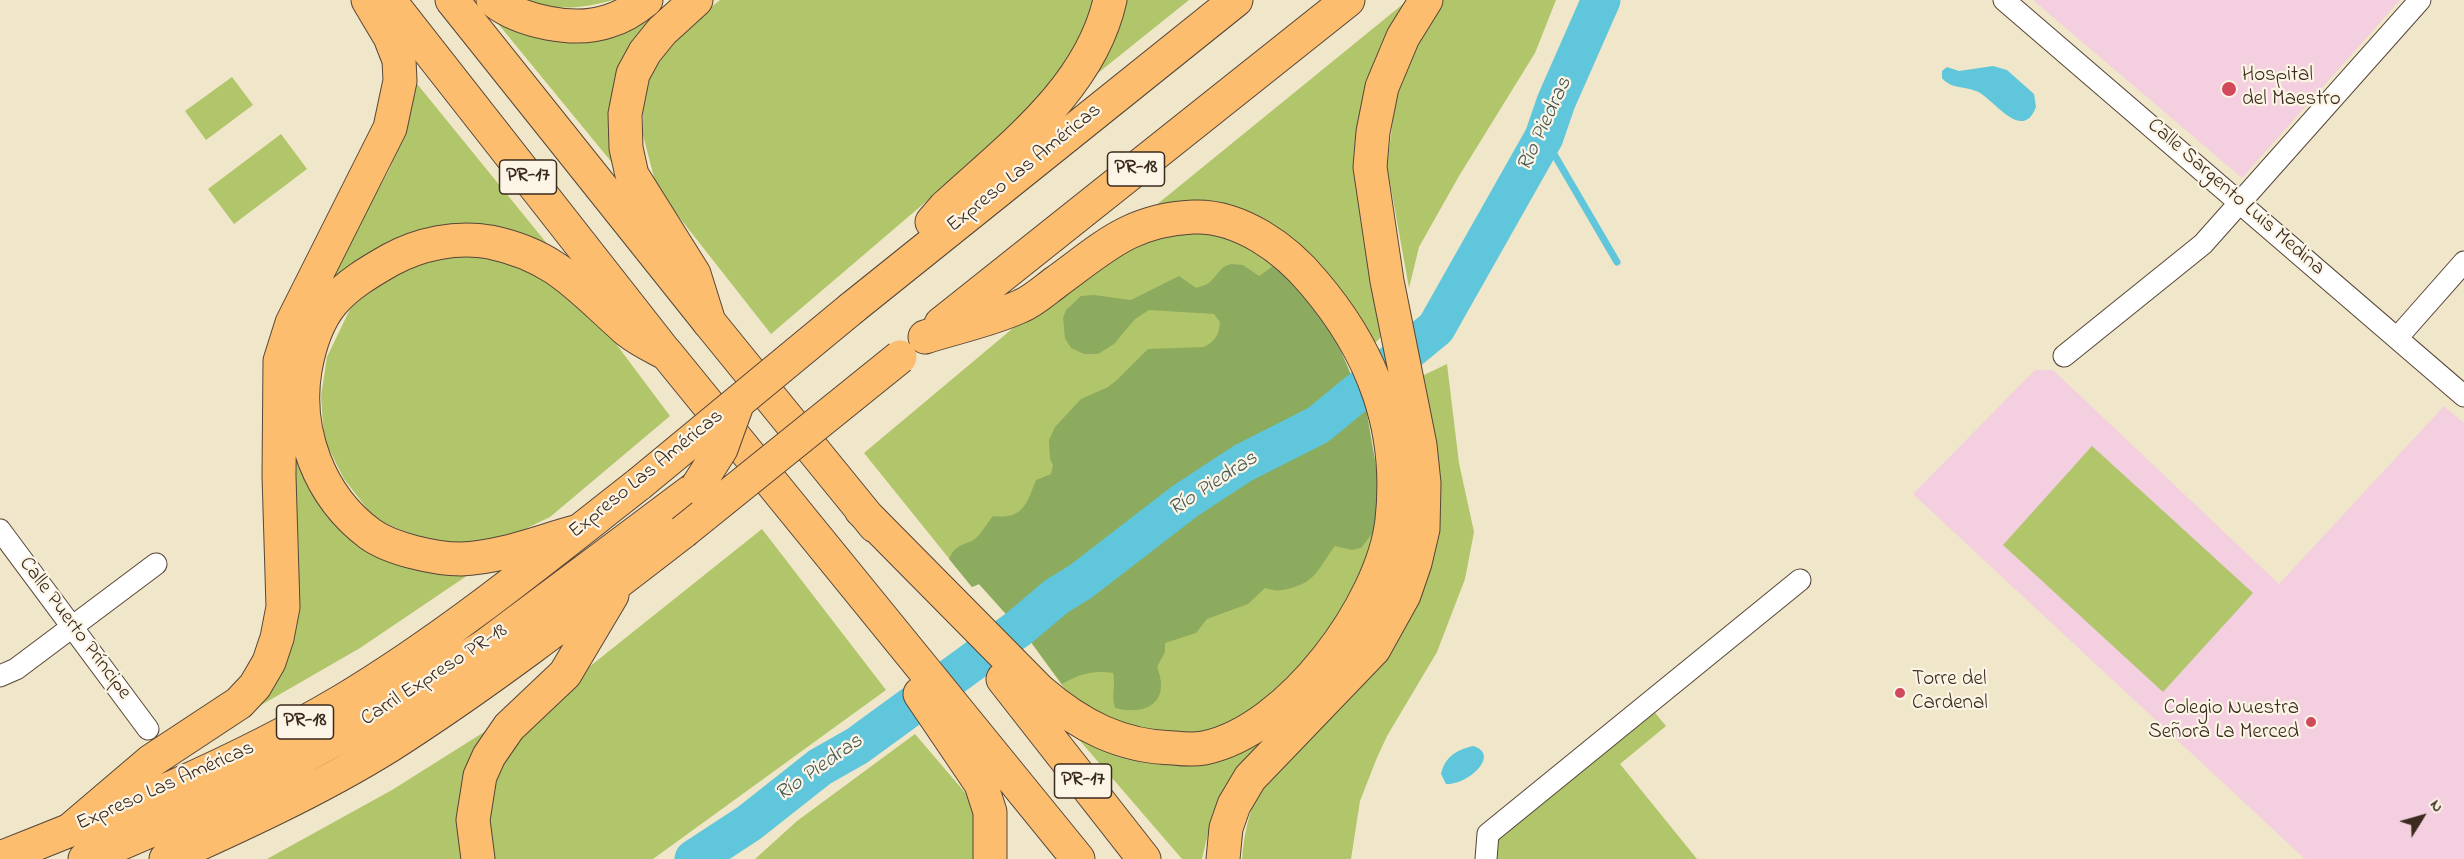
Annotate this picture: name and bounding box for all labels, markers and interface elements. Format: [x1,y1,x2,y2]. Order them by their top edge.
place label: Hospital del Maestro [2242,64,2341,114]
water label: Río Piedras [1513,74,1579,176]
marker: Hospital del Maestro [2220,80,2238,98]
street label: Expreso Las Américas [943,99,1107,239]
street label: Calle Sargento Luis Medina [2141,114,2329,282]
road number: PR-18 [1108,152,1164,186]
road number: PR-17 [500,160,556,194]
street label: Expreso Las Américas [565,405,729,545]
water label: Río Piedras [1165,447,1263,523]
street label: Calle Puerto Príncipe [12,553,136,705]
street label: Carril Expreso PR-18 [357,619,513,733]
place label: Torre del Cardenal [1912,668,1988,718]
marker: Torre del Cardenal [1893,686,1907,700]
place label: Colegio Nuestra Señora La Merced [2148,697,2299,747]
road number: PR-18 [276,705,334,739]
marker: Colegio Nuestra Señora La Merced [2304,715,2318,729]
water label: Río Piedras [771,729,869,809]
street label: Expreso Las Américas [73,737,259,837]
road number: PR-17 [1054,764,1112,798]
north arrow [2392,787,2452,847]
text: N [2424,795,2449,818]

